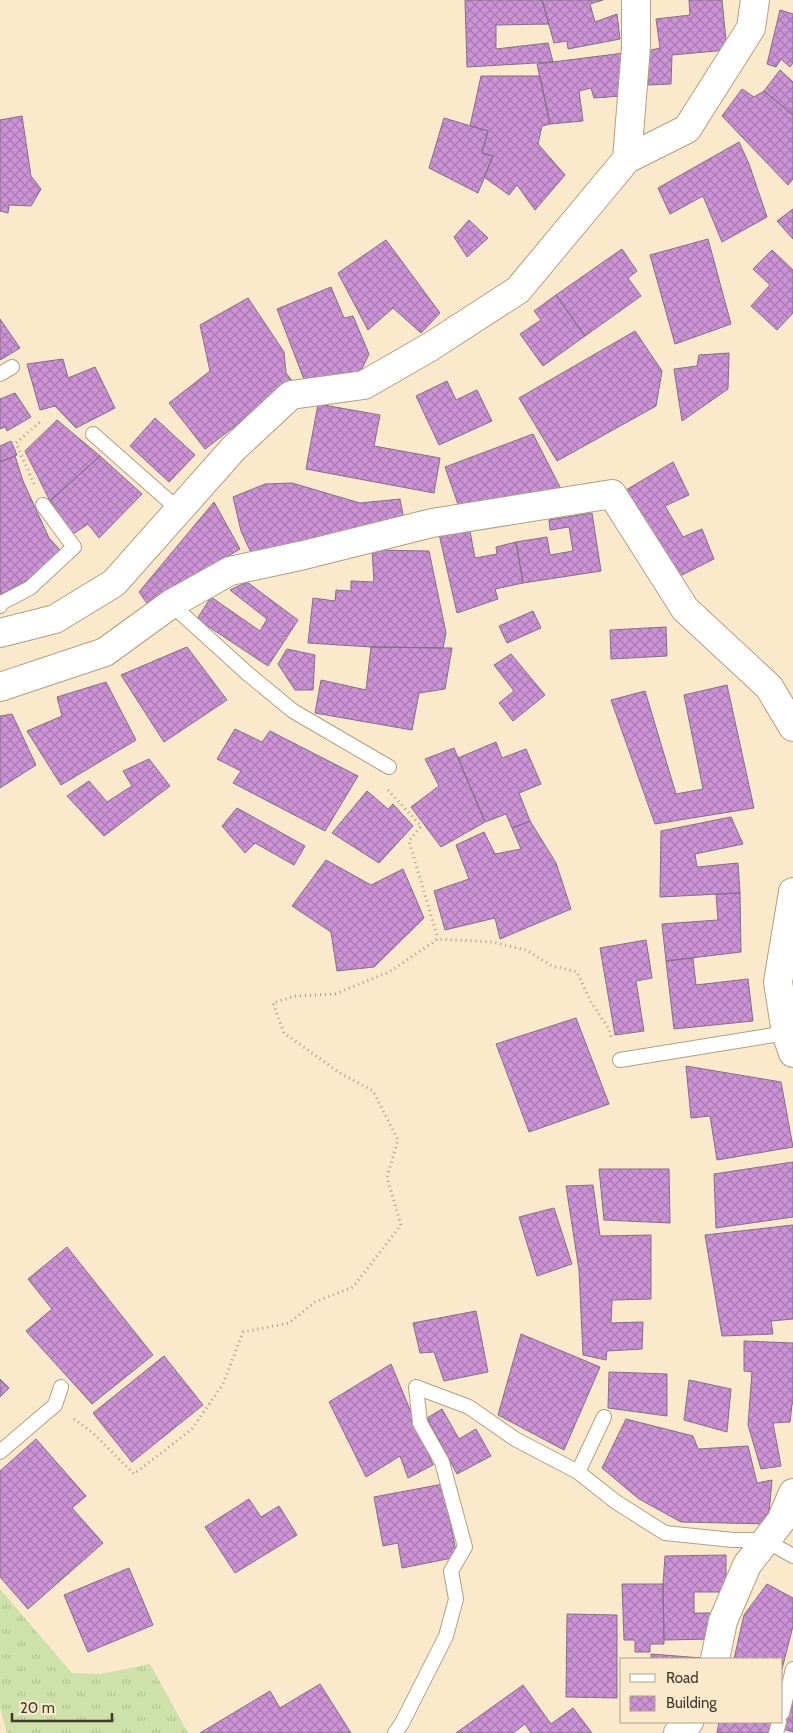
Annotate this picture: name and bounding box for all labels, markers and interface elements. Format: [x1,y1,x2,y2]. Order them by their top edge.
legend [620,1658,783,1723]
text: Road [666,1669,699,1687]
scale bar [12,1690,112,1722]
text: Building [666,1694,717,1712]
text: 20 m [20,1699,55,1717]

